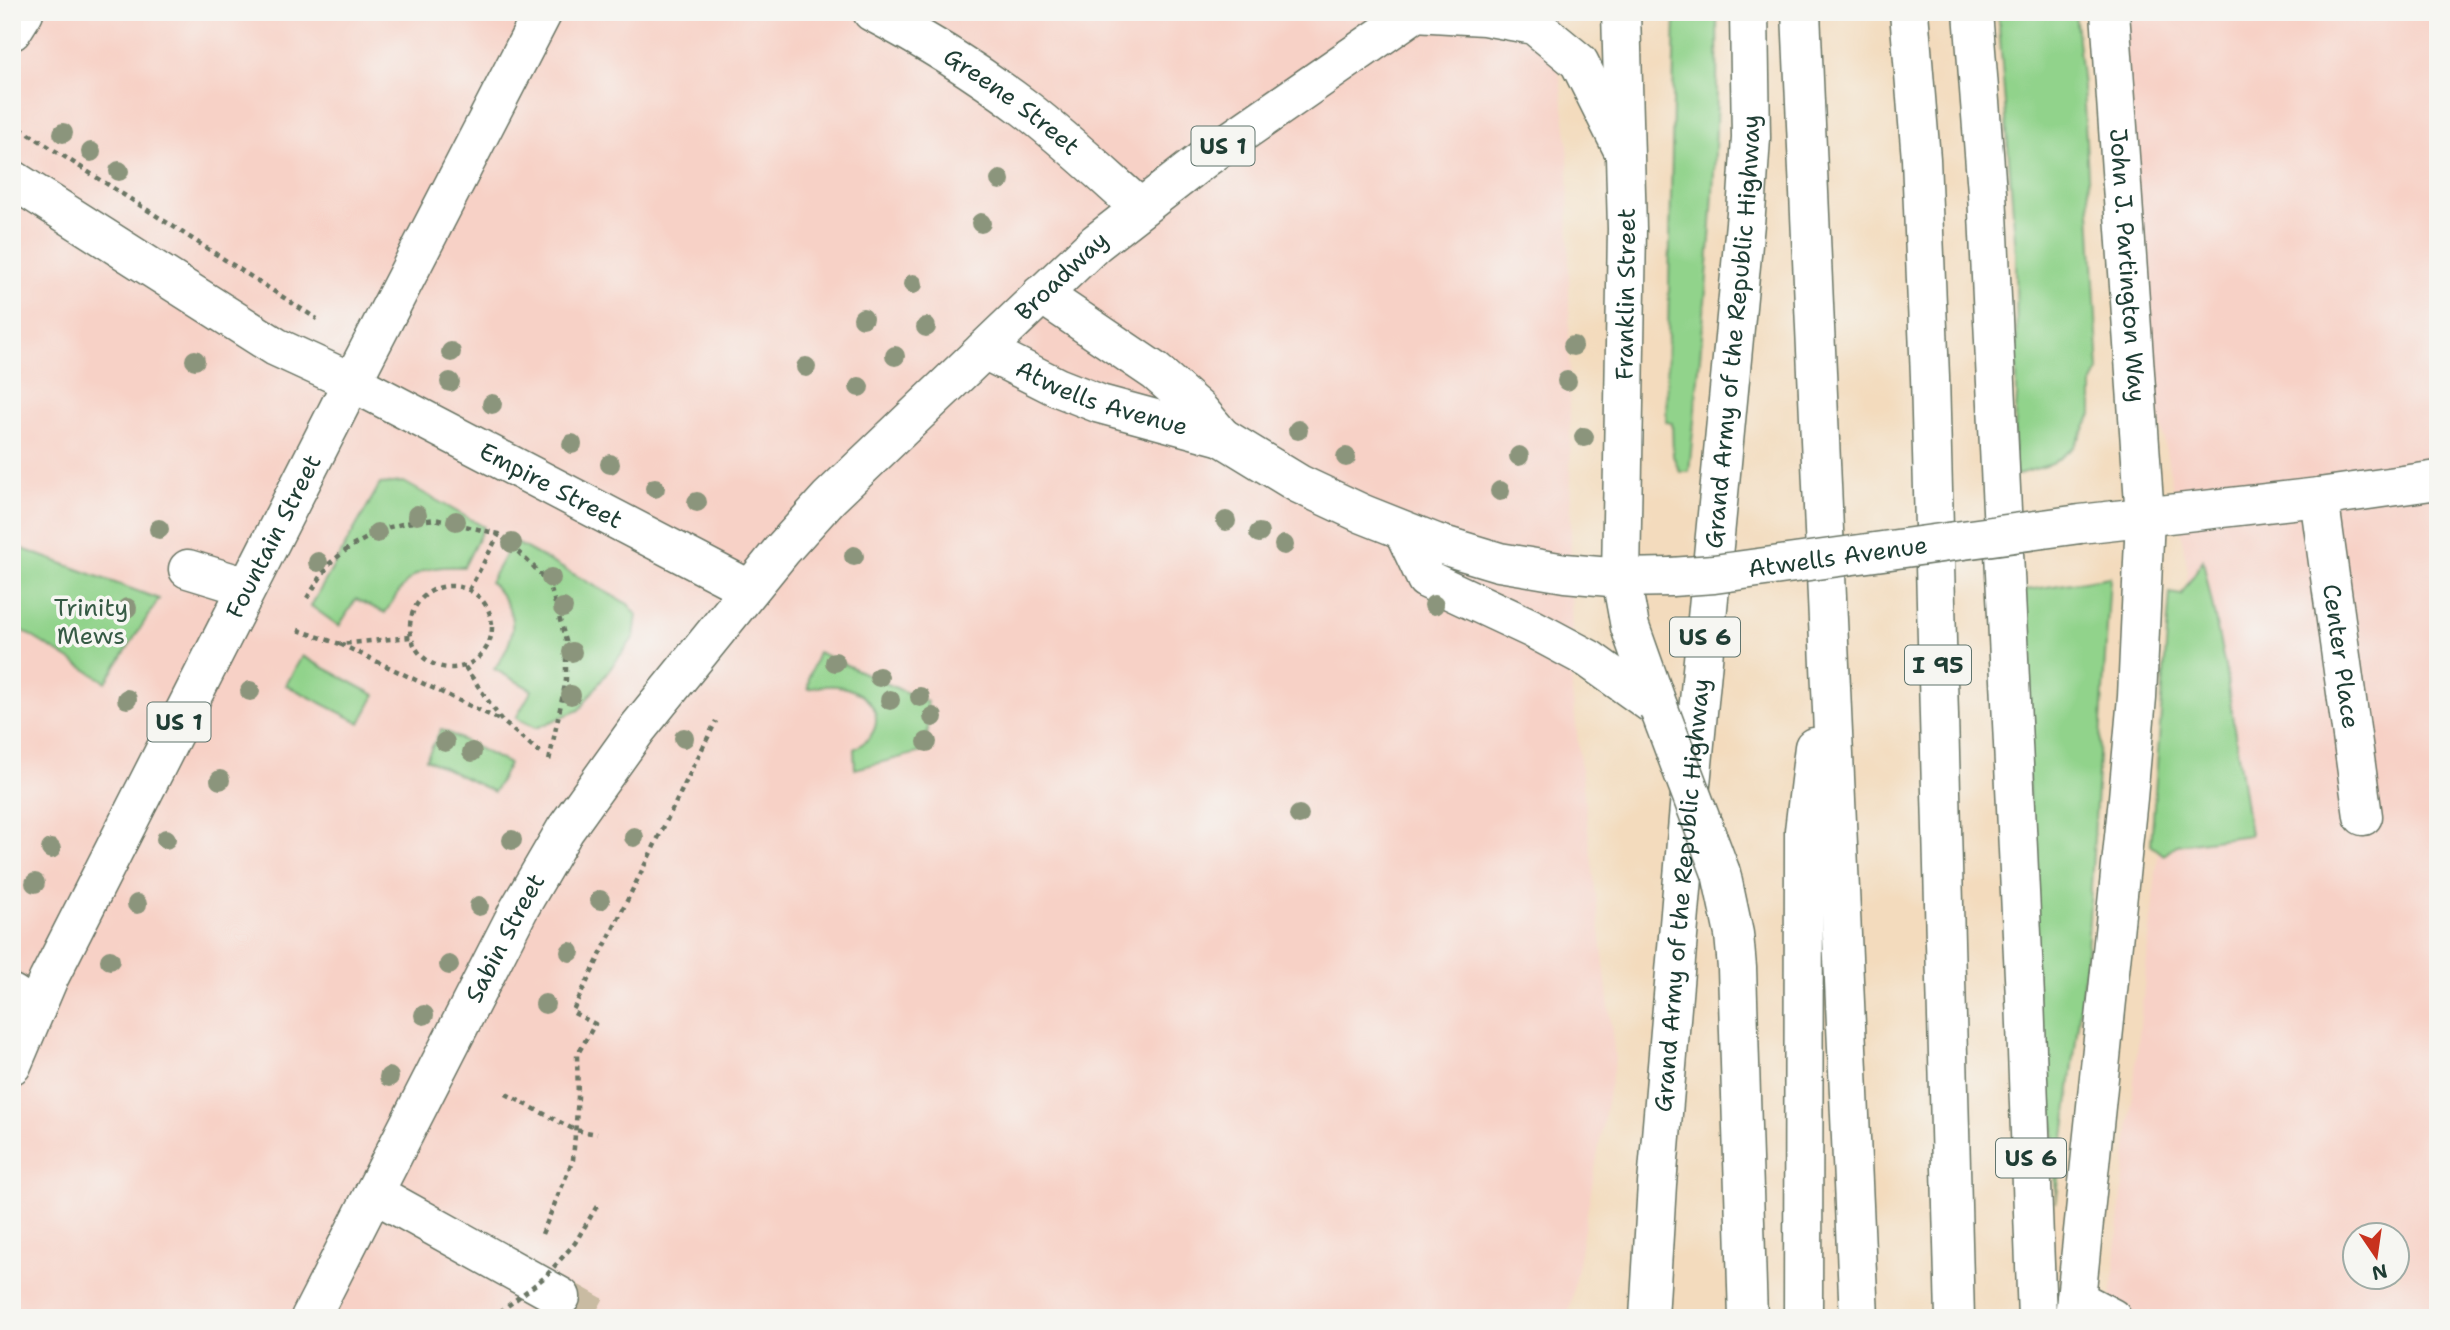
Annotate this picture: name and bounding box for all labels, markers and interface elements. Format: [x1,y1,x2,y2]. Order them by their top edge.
street label: Greene Street [937,40,1086,162]
street label: Grand Army of the Republic Highway [1698,115,1767,550]
road number: US 1 [1192,127,1254,166]
street label: John J. Partington Way [2102,127,2153,404]
street label: Franklin Street [1608,208,1643,380]
street label: Broadway [1008,224,1115,328]
street label: Atwells Avenue [1010,353,1191,443]
street label: Empire Street [474,435,628,536]
street label: Fountain Street [219,449,329,624]
street label: Atwells Avenue [1746,529,1930,585]
street label: Center Place [2315,582,2367,731]
park label: Trinity Mews [54,592,128,652]
road number: US 6 [1670,618,1740,656]
road number: I 95 [1905,646,1971,684]
street label: Grand Army of the Republic Highway [1647,677,1717,1113]
road number: US 1 [148,702,210,742]
street label: Sabin Street [458,868,552,1008]
road number: US 6 [1996,1138,2066,1177]
north arrow [2342,1222,2412,1292]
text: N [2370,1258,2390,1286]

